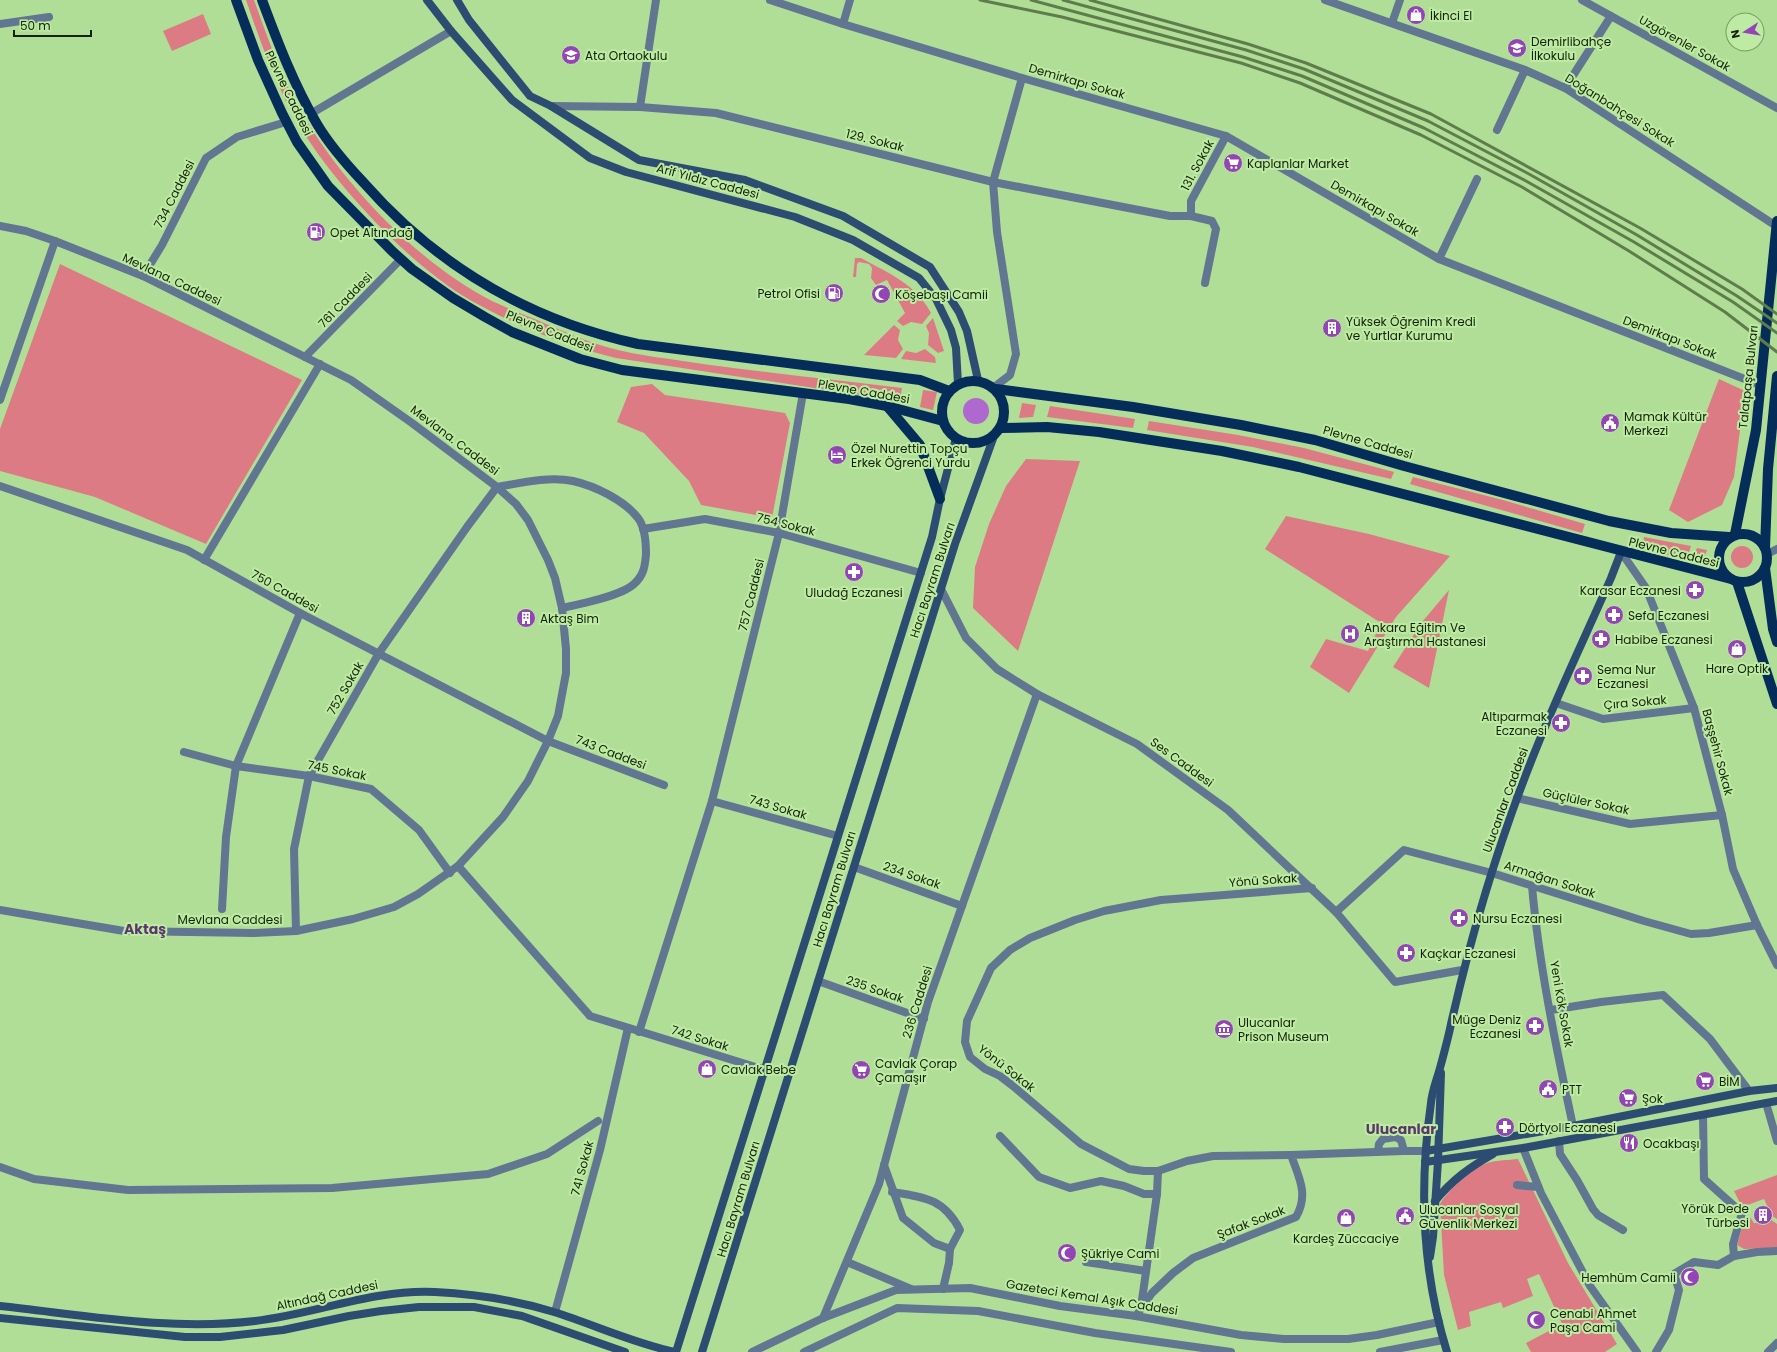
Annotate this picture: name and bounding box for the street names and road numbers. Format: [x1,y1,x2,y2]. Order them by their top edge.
street label: Uzgörenler Sokak [1636,11,1735,76]
street label: Plevne Caddesi [261,48,317,138]
street label: Demirkapı Sokak [1027,59,1128,103]
street label: Doğanbahçesi Sokak [1562,69,1679,151]
street label: 129. Sokak [844,125,907,156]
street label: 131. Sokak [1176,136,1218,194]
street label: 734 Caddesi [149,157,199,231]
street label: Arif Yıldız Caddesi [655,159,761,203]
street label: Demirkapı Sokak [1328,176,1423,241]
street label: Mevlana. Caddesi [120,249,224,309]
street label: 761 Caddesi [314,268,376,332]
street label: Plevne Caddesi [504,306,596,356]
street label: Demirkapı Sokak [1621,311,1720,363]
street label: Talatpaşa Bulvarı [1734,324,1762,430]
street label: Plevne Caddesi [817,375,911,407]
street label: Mevlana. Caddesi [407,401,503,479]
street label: Plevne Caddesi [1321,421,1415,463]
street label: 754 Sokak [755,508,818,540]
street label: Hacı Bayram Bulvarı [905,520,959,640]
street label: Plevne Caddesi [1627,533,1721,571]
street label: 757 Caddesi [734,557,768,633]
street label: 750 Caddesi [248,565,322,617]
street label: 752 Sokak [323,657,368,718]
street label: Çıra Sokak [1603,691,1668,713]
street label: Başşehir Sokak [1698,707,1738,798]
street label: 743 Caddesi [573,731,649,773]
street label: Ses Caddesi [1147,733,1217,791]
street label: Ulucanlar Caddesi [1478,745,1532,855]
street label: 745 Sokak [306,756,369,784]
street label: Güçlüler Sokak [1541,784,1632,819]
street label: 743 Sokak [747,791,810,824]
street label: Hacı Bayram Bulvarı [808,829,860,949]
street label: Armağan Sokak [1502,856,1599,902]
street label: 234 Sokak [881,857,944,893]
street label: Yönü Sokak [1228,869,1299,891]
street label: Mevlana Caddesi [178,911,282,928]
street label: Yeni Kök Sokak [1546,959,1578,1049]
street label: 236 Caddesi [898,964,936,1040]
street label: 235 Sokak [844,971,907,1007]
street label: 742 Sokak [669,1021,732,1055]
street label: Yönü Sokak [975,1040,1040,1096]
street label: 741 Sokak [566,1138,598,1197]
street label: Hacı Bayram Bulvarı [712,1139,764,1259]
street label: Şafak Sokak [1214,1201,1288,1243]
street label: Gazeteci Kemal Aşık Caddesi [1005,1275,1179,1319]
street label: Altındağ Caddesi [274,1276,380,1314]

